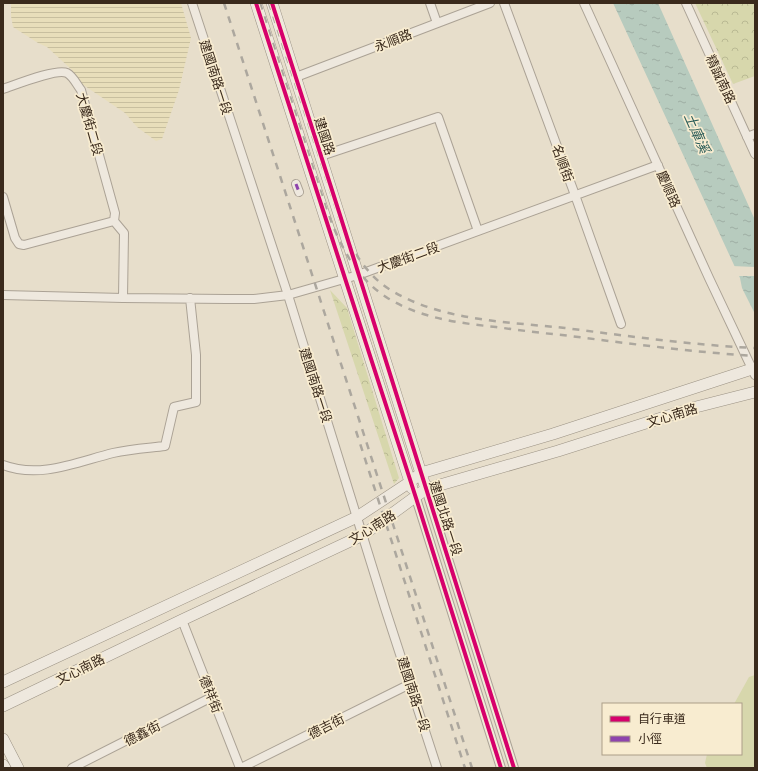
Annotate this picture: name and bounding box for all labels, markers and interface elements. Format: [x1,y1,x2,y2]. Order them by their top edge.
street label: 永順路 [372,26,414,54]
street label: 建國南路一段 [196,38,235,117]
street label: 精誠南路 [703,52,738,106]
street label: 大慶街二段 [73,91,106,157]
water label: 土庫溪 [680,111,714,158]
street label: 建國路 [311,115,338,157]
street label: 名順街 [549,142,576,184]
street label: 慶順路 [654,168,683,210]
street label: 大慶街二段 [375,239,441,276]
street label: 建國南路一段 [296,346,335,425]
street label: 文心南路 [645,401,699,430]
street label: 建國北路一段 [426,479,465,558]
street label: 文心南路 [346,507,398,548]
street label: 文心南路 [54,651,107,688]
street label: 建國南路一段 [394,655,433,734]
street label: 德祥街 [196,673,225,715]
legend [602,703,742,755]
street label: 德吉街 [305,711,347,742]
text: 自行車道 [638,712,686,726]
street label: 德鑫街 [121,718,163,749]
text: 小徑 [638,732,662,746]

